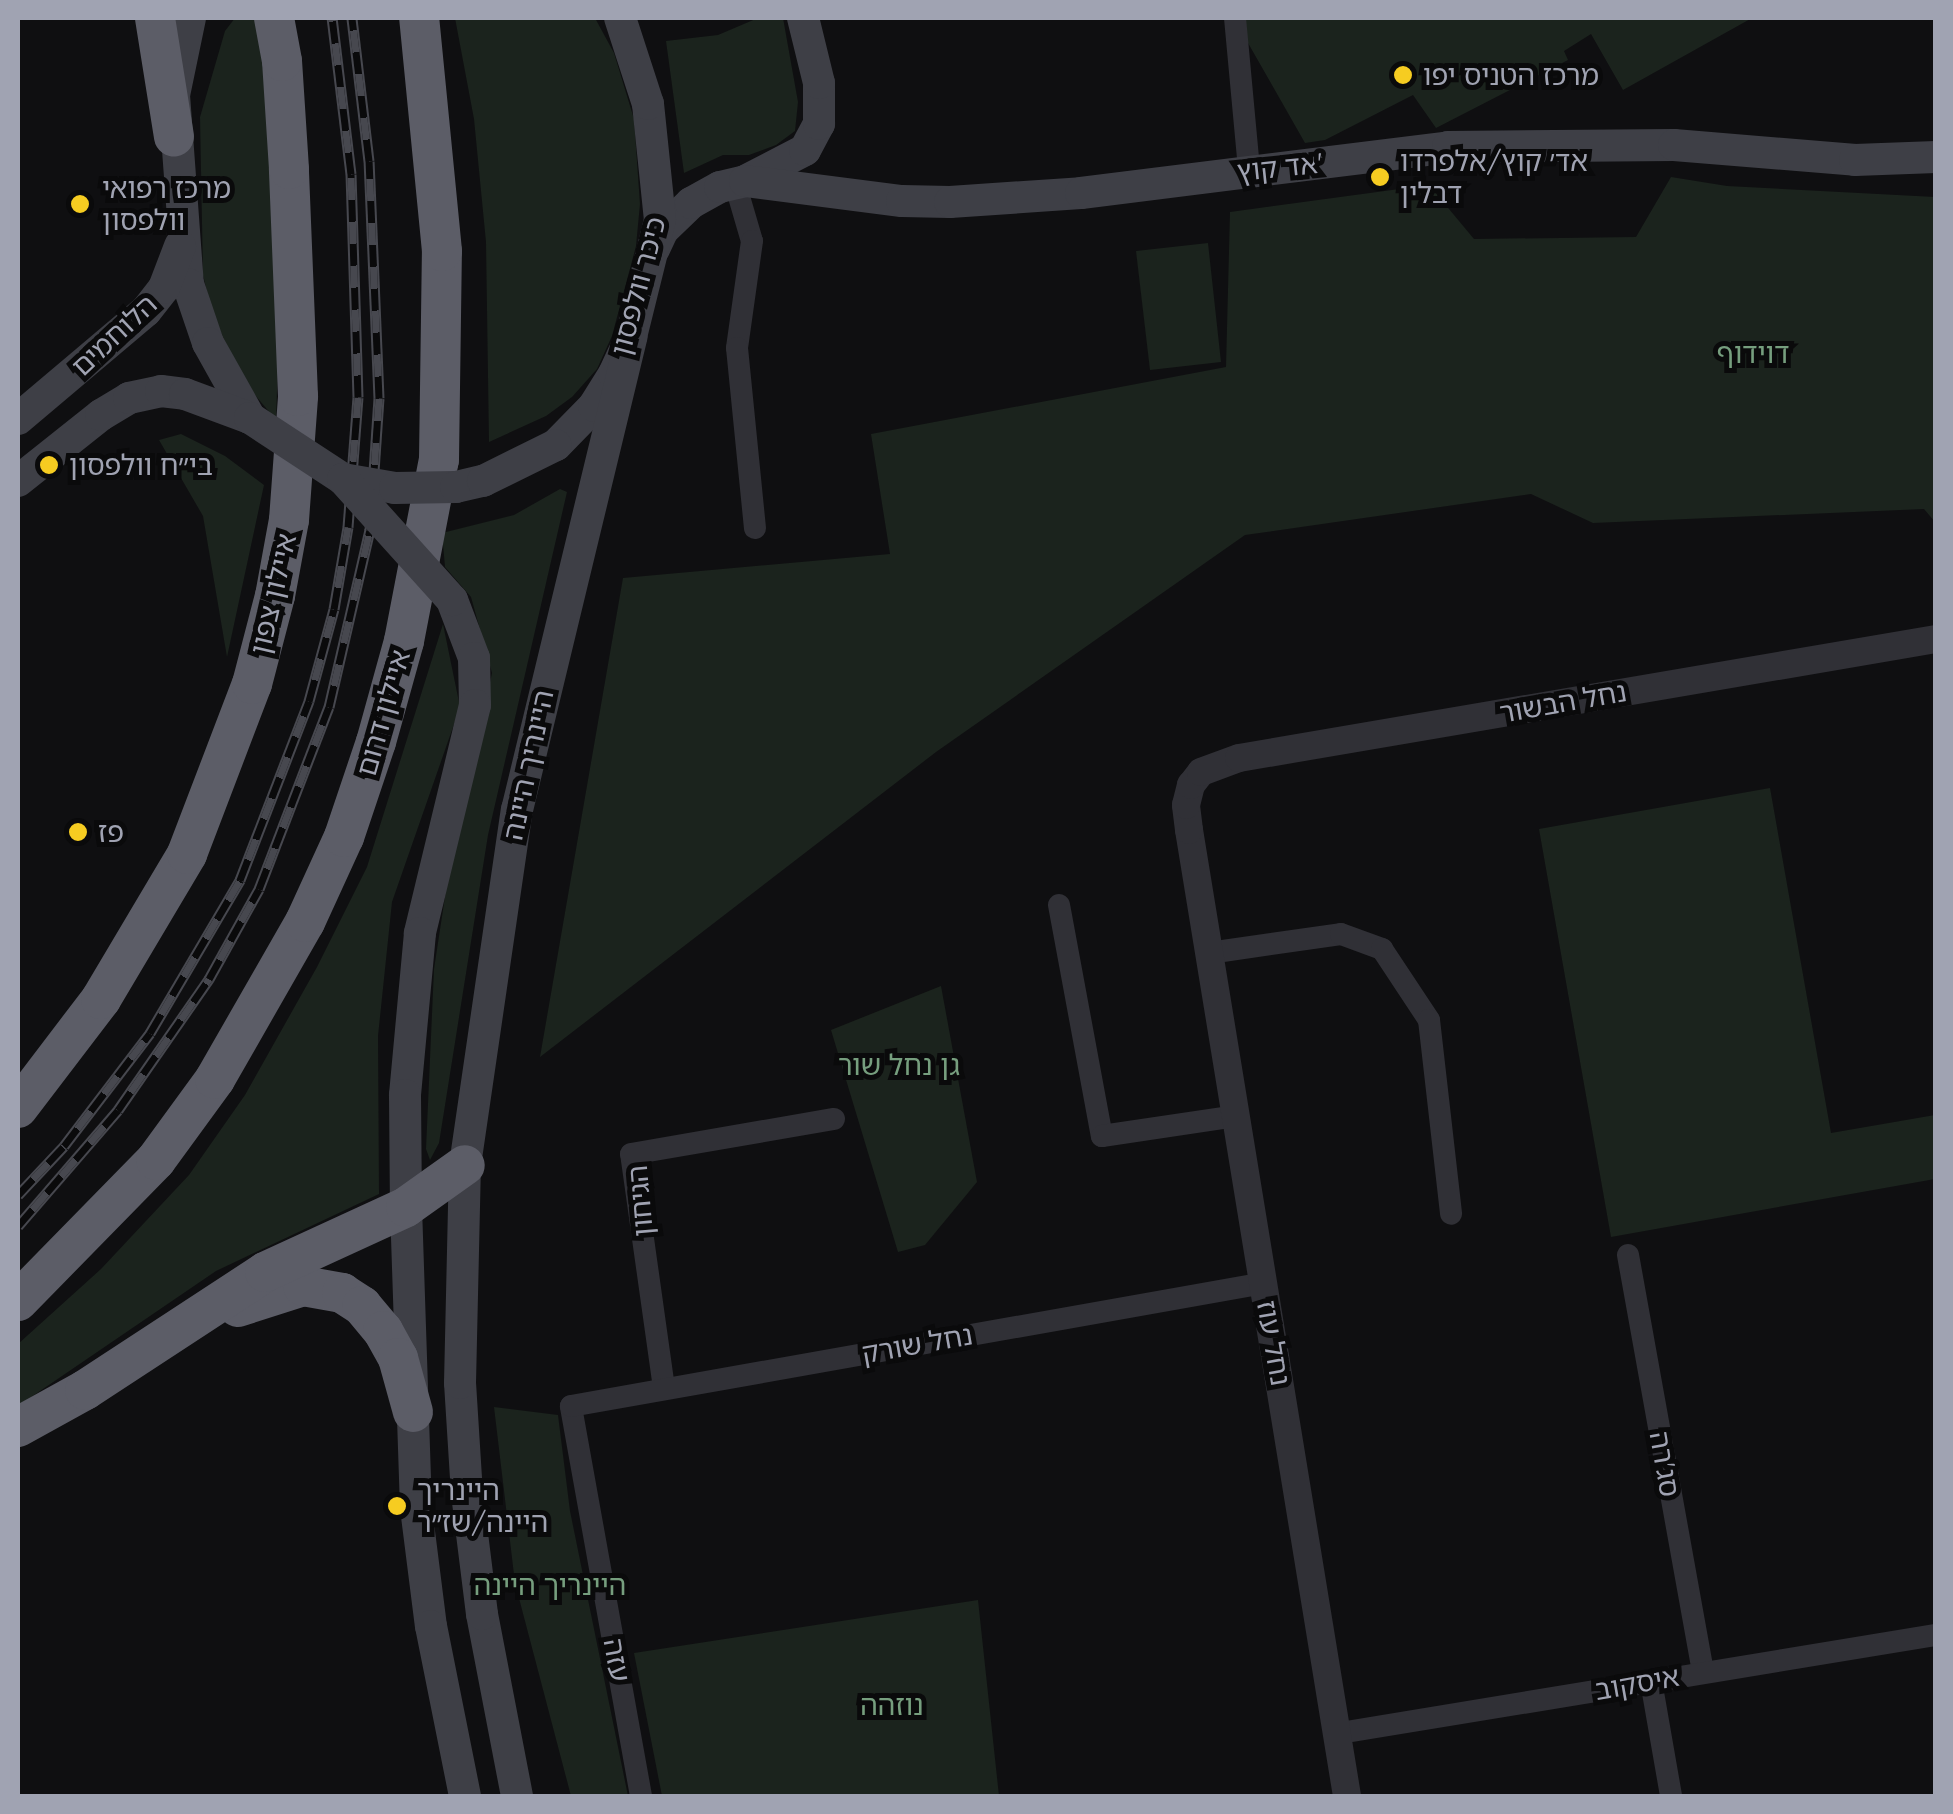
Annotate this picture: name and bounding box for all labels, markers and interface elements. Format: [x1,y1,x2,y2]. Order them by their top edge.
place label: מרכז הטניס יפו [1423,58,1599,92]
marker: מרכז הטניס יפו [1392,64,1414,86]
place label: אד׳ קוץ/אלפרדו דבלין [1400,144,1588,210]
street label: אד קוץ' [1235,146,1325,188]
marker: אד׳ קוץ/אלפרדו דבלין [1369,166,1391,188]
place label: מרכז רפואי וולפסון [102,171,231,237]
marker: מרכז רפואי וולפסון [67,191,93,217]
street label: כיכר וולפסון [603,213,673,359]
street label: הלוחמים [64,287,164,383]
park label: דוידוף [1717,336,1789,370]
place label: בי״ח וולפסון [69,448,213,482]
marker: בי״ח וולפסון [38,454,60,476]
street label: איילון צפון [243,530,303,658]
street label: איילון דרום [349,646,417,780]
street label: נחל הבשור [1497,674,1629,730]
street label: היינריך היינה [496,687,560,843]
place label: פז [98,815,124,849]
marker: פז [67,821,89,843]
park label: גן נחל שור [838,1048,960,1082]
street label: הגיחון [620,1164,660,1238]
street label: נחל עוז [1250,1298,1298,1388]
street label: נחל שורק [859,1318,975,1370]
street label: סג'רה [1643,1429,1687,1499]
place label: היינריך היינה/שז״ר [417,1473,548,1539]
marker: היינריך היינה/שז״ר [386,1495,408,1517]
park label: היינריך היינה [474,1568,626,1602]
street label: עזה [597,1636,637,1684]
street label: איסקוב [1592,1659,1682,1707]
park label: נוזהה [860,1688,924,1722]

